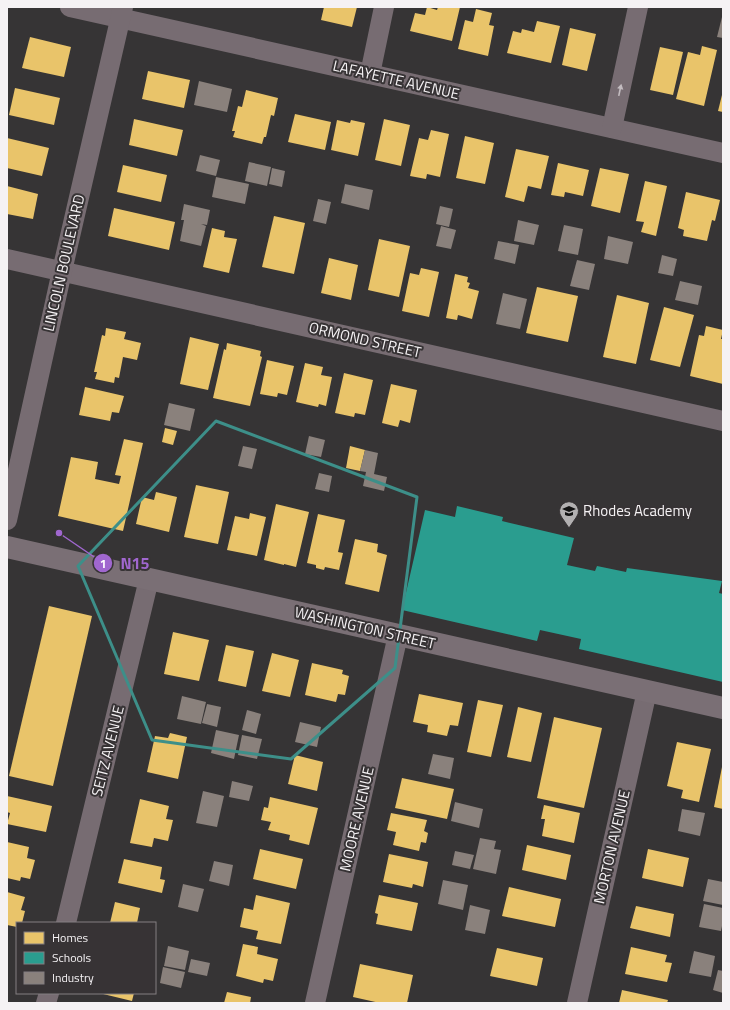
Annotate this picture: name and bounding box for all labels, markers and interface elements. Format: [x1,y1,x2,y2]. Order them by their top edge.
street label: LAFAYETTE AVENUE [331,54,462,105]
one-way arrow [618,84,624,96]
street label: LINCOLN BOULEVARD [37,192,90,334]
street label: ORMOND STREET [307,315,424,364]
place label: Rhodes Academy [583,499,692,522]
school or university icon: Rhodes Academy [558,500,580,528]
callout: N15 [93,549,158,577]
text: N15 [120,551,150,575]
text: 1 [100,554,106,573]
street label: WASHINGTON STREET [292,600,438,655]
street label: SEITZ AVENUE [85,703,130,799]
street label: MOORE AVENUE [333,764,380,874]
street label: MORTON AVENUE [587,788,636,906]
legend [16,922,156,994]
text: Homes [52,928,88,947]
text: Schools [52,948,92,967]
text: Industry [52,968,94,987]

